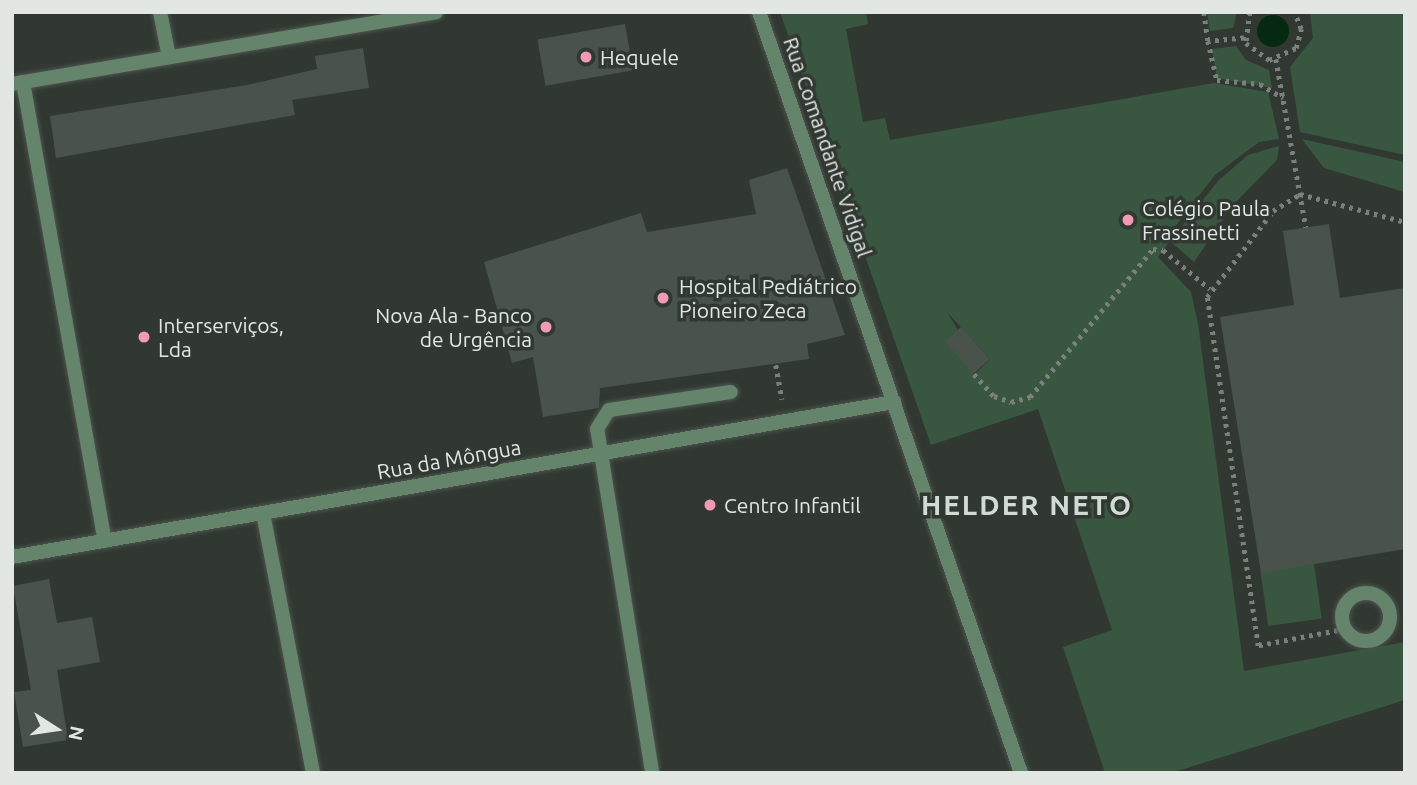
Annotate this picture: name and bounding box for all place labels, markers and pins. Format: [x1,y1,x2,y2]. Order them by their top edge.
place label: Hequele [600,44,679,70]
marker: Hequele [578,49,594,65]
place label: Colégio Paula Frassinetti [1142,195,1270,245]
marker: Colégio Paula Frassinetti [1120,212,1136,228]
place label: Hospital Pediátrico Pioneiro Zeca [679,273,857,323]
marker: Hospital Pediátrico Pioneiro Zeca [653,288,673,308]
place label: Nova Ala - Banco de Urgência [375,302,532,352]
place label: Interserviços, Lda [158,312,284,362]
marker: Nova Ala - Banco de Urgência [538,319,554,335]
marker: Interserviços, Lda [136,329,152,345]
place label: Centro Infantil [724,492,861,518]
marker: Centro Infantil [702,497,718,513]

